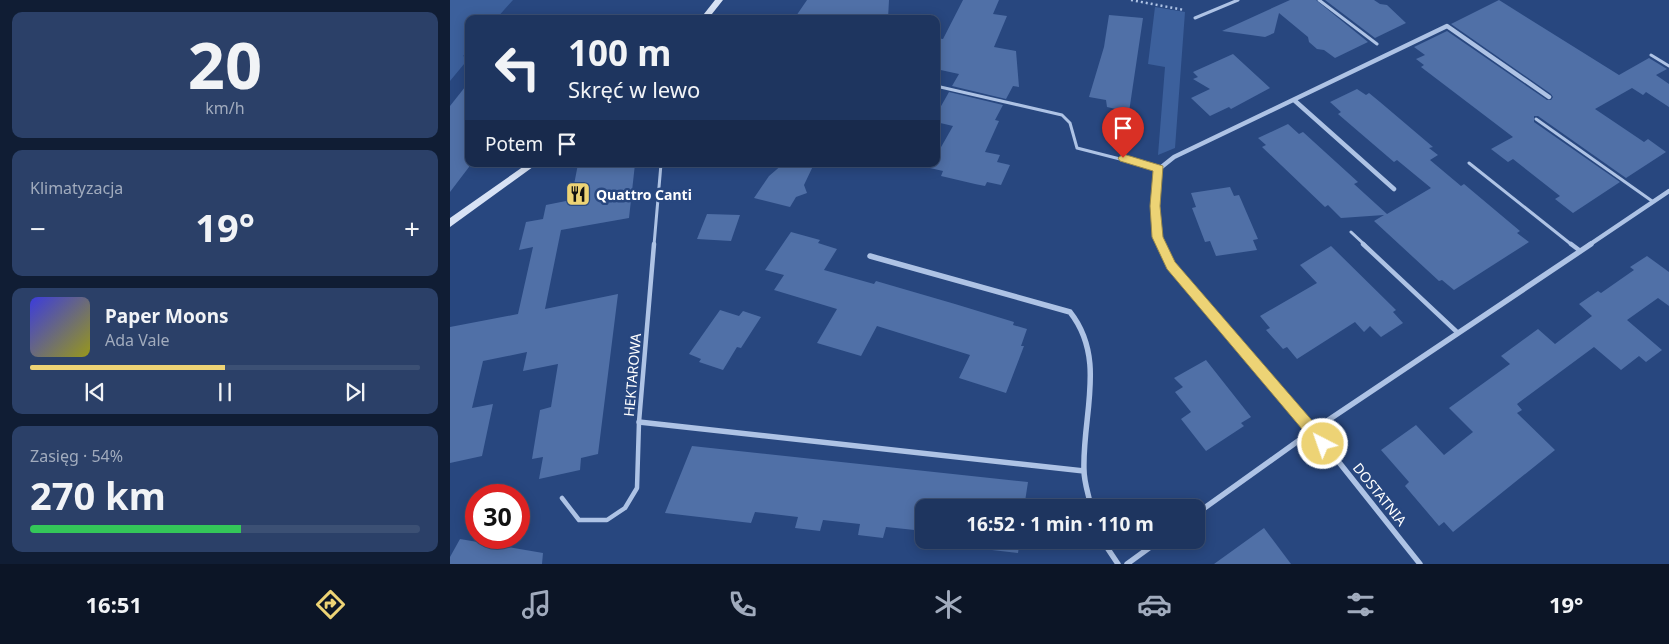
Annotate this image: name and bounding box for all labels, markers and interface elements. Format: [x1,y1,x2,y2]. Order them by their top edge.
text: 20 [188,20,262,108]
text: 100 m [568,29,671,76]
icon: left [485,35,550,100]
text: Skręć w lewo [568,74,700,104]
text: km/h [205,97,245,119]
pin [1102,107,1144,158]
icon: arrive [1109,114,1137,142]
icon: arrive [553,130,581,158]
text: Potem [485,131,543,157]
text: Klimatyzacja [30,177,123,199]
restaurant icon: Quattro Canti [565,181,591,207]
place label: Quattro Canti [596,185,692,204]
text: 19° [195,201,255,253]
text: − [30,209,46,247]
text: + [404,209,420,247]
text: Paper Moons [105,303,229,329]
text: Ada Vale [105,329,170,351]
street label: HEKTAROWA [619,333,645,417]
icon: previous [81,378,109,406]
icon: pause [211,378,239,406]
icon: next [341,378,369,406]
position arrow [1296,417,1348,469]
text: Zasięg · 54% [30,445,123,467]
street label: DOSTATNIA [1349,459,1411,529]
text: 270 km [30,469,166,521]
speed limit sign: 30 [465,484,530,549]
text: 16:52 · 1 min · 110 m [966,511,1154,537]
icon: directions [313,587,348,622]
icon: music [519,587,554,622]
icon: phone [725,587,760,622]
icon: climate [931,587,966,622]
icon: car [1137,587,1172,622]
icon: filters [1343,587,1378,622]
text: 16:51 [85,589,142,619]
text: 19° [1549,589,1583,619]

